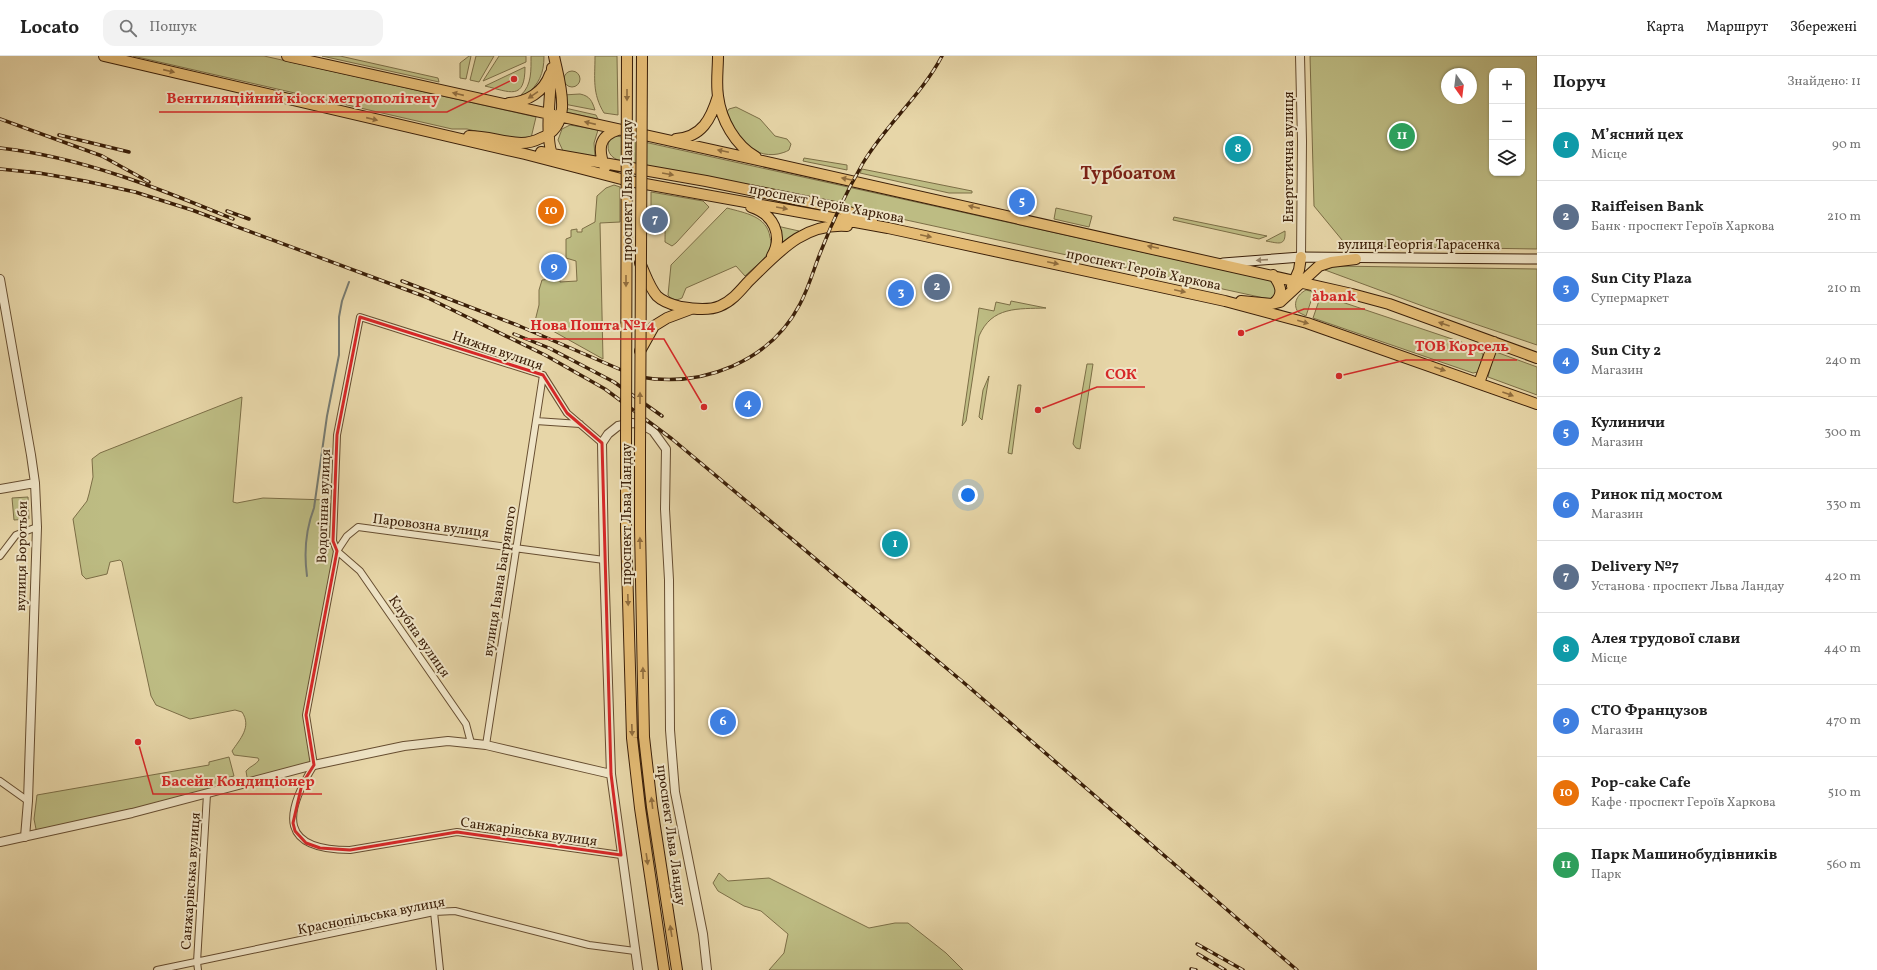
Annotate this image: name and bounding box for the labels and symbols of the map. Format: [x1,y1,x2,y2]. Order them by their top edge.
north arrow [1441,68,1477,104]
one-way arrow [163,69,175,75]
callout: Вентиляційний кіоск метрополітену [159,85,447,112]
text: Вентиляційний кіоск метрополітену [167,89,440,110]
one-way arrow [624,89,630,102]
one-way arrow [452,90,465,96]
street label: Енергетична вулиця [1280,91,1299,223]
one-way arrow [527,92,538,99]
one-way arrow [366,116,379,122]
street label: проспект Льва Ландау [619,119,638,261]
one-way arrow [583,120,595,126]
pin: 11 [1389,121,1415,151]
pin: 8 [1225,134,1251,164]
one-way arrow [717,148,729,154]
district label: Турбоатом [1080,162,1176,187]
one-way arrow [662,172,674,178]
one-way arrow [841,175,853,181]
street label: проспект Героїв Харкова [747,180,906,229]
pin: 5 [1009,187,1035,217]
pin: 10 [538,196,564,226]
one-way arrow [968,204,980,210]
pin: 7 [642,205,668,235]
one-way arrow [775,205,788,211]
one-way arrow [920,233,932,239]
street label: вулиця Георгія Тарасенка [1338,236,1500,255]
one-way arrow [1147,244,1159,250]
street label: проспект Героїв Харкова [1065,245,1223,296]
pin: 9 [541,252,567,282]
one-way arrow [1256,256,1268,263]
one-way arrow [1047,261,1060,267]
pin: 2 [924,272,950,302]
one-way arrow [623,275,629,288]
pin: 3 [888,278,914,308]
callout: àbank [1304,282,1365,309]
text: àbank [1312,287,1356,308]
one-way arrow [1174,288,1187,294]
callout: Нова Пошта №14 [523,312,664,339]
text: Нова Пошта №14 [530,316,656,337]
one-way arrow [1298,319,1310,325]
one-way arrow [1438,320,1450,326]
street label: Нижня вулиця [450,327,545,376]
callout: ТОВ Корсель [1406,333,1517,360]
text: ТОВ Корсель [1415,337,1510,358]
callout: СОК [1097,360,1145,387]
text: СОК [1105,365,1137,386]
one-way arrow [1434,366,1446,372]
pin: 4 [735,389,761,419]
one-way arrow [637,391,643,404]
one-way arrow [1503,391,1515,397]
street label: проспект Льва Ландау [618,443,637,585]
street label: Водогінна вулиця [313,448,336,564]
your location [958,485,978,505]
street label: вулиця Боротьби [12,500,33,611]
street label: вулиця Івана Багряного [479,505,522,658]
street label: Паровозна вулиця [372,510,490,543]
pin: 1 [882,529,908,559]
one-way arrow [637,536,643,549]
street label: Клубна вулиця [383,592,454,682]
one-way arrow [625,594,631,607]
one-way arrow [640,666,646,679]
pin: 6 [710,707,736,737]
one-way arrow [629,724,635,737]
street label: проспект Льва Ландау [651,764,690,907]
callout: Басейн Кондиціонер [153,767,322,794]
text: Басейн Кондиціонер [161,772,315,793]
one-way arrow [649,797,655,809]
street label: Санжарівська вулиця [177,812,206,950]
street label: Санжарівська вулиця [459,813,598,851]
one-way arrow [644,852,650,865]
street label: Краснопільська вулиця [296,893,447,940]
one-way arrow [668,925,674,938]

